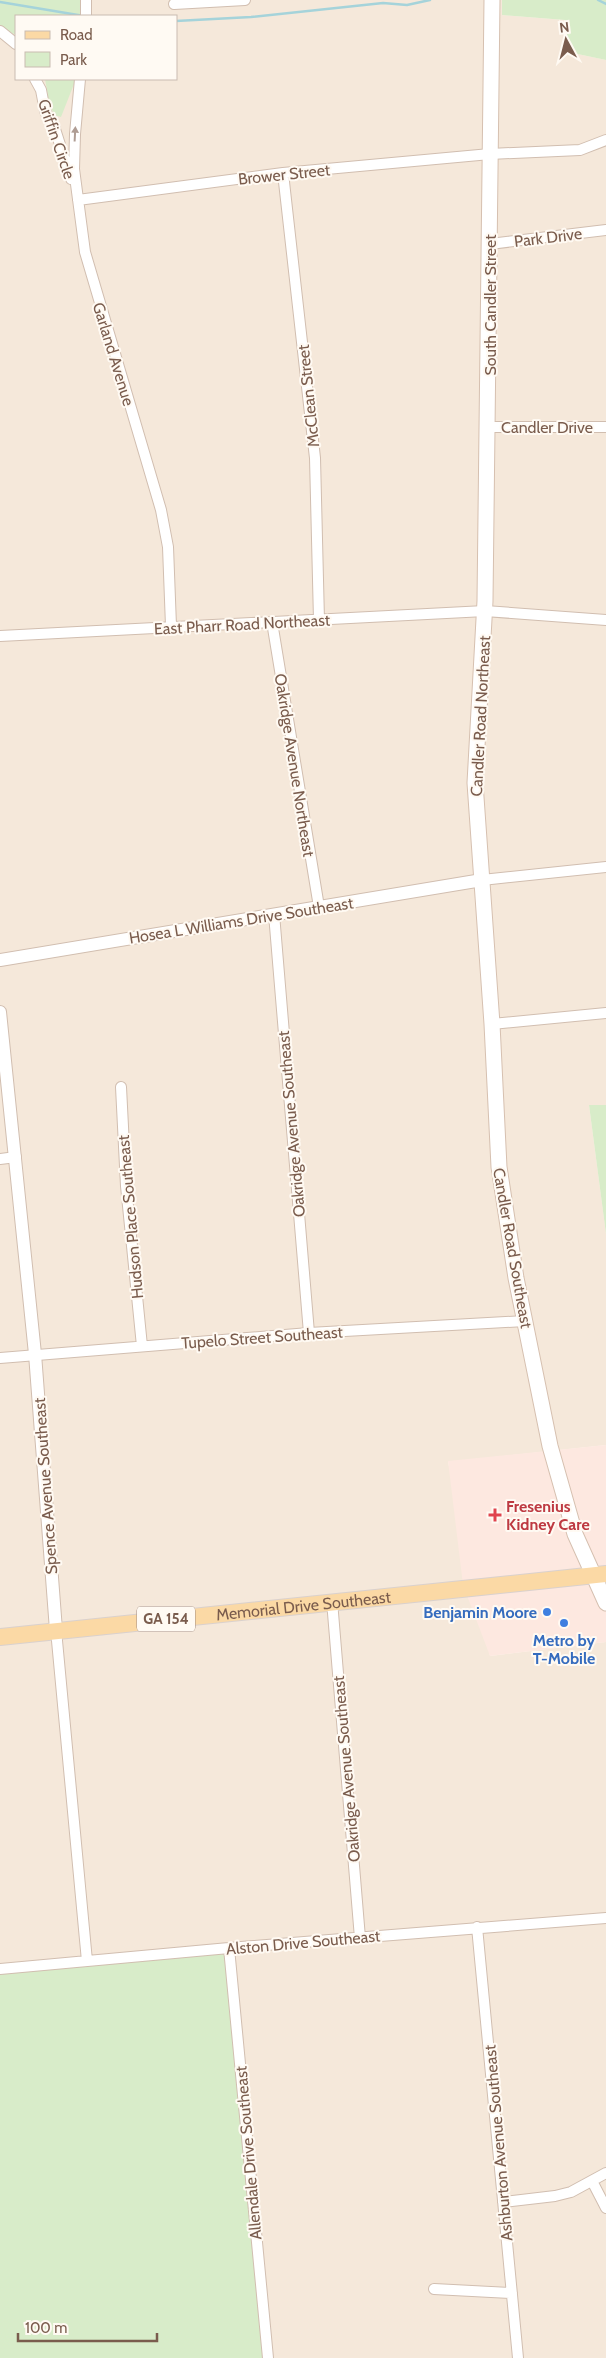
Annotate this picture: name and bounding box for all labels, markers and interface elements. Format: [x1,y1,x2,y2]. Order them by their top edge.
legend [15,15,178,80]
north arrow [541,15,591,65]
text: N [558,18,570,37]
text: Road [60,26,93,44]
text: Park [60,51,87,69]
street label: Griffin Circle [34,97,79,182]
one-way arrow [71,126,79,142]
street label: Brower Street [237,160,332,189]
street label: Park Drive [513,224,583,251]
street label: South Candler Street [481,234,500,376]
street label: Garland Avenue [89,300,138,408]
street label: McClean Street [294,343,323,448]
street label: Candler Drive [501,418,593,437]
street label: East Pharr Road Northeast [153,610,331,639]
street label: Candler Road Northeast [467,635,494,797]
street label: Oakridge Avenue Northeast [271,672,318,859]
street label: Hosea L Williams Drive Southeast [128,893,355,948]
street label: Oakridge Avenue Southeast [274,1029,309,1218]
street label: Hudson Place Southeast [114,1134,147,1300]
street label: Candler Road Southeast [489,1166,536,1330]
street label: Tupelo Street Southeast [181,1322,344,1353]
street label: Spence Avenue Southeast [30,1396,61,1575]
place label: Fresenius Kidney Care [506,1497,590,1534]
marker: Fresenius Kidney Care [488,1508,502,1522]
street label: Memorial Drive Southeast [215,1587,392,1624]
place label: Benjamin Moore [423,1603,537,1622]
road number: GA 154 [137,1606,195,1632]
marker: Benjamin Moore [541,1606,553,1618]
marker: Metro by T-Mobile [558,1617,570,1629]
place label: Metro by T-Mobile [533,1631,596,1668]
street label: Oakridge Avenue Southeast [329,1674,364,1863]
street label: Alston Drive Southeast [225,1926,382,1959]
street label: Ashburton Avenue Southeast [480,2043,517,2242]
street label: Allendale Drive Southeast [231,2065,266,2241]
scale bar [18,2310,156,2342]
text: 100 m [25,2319,67,2337]

